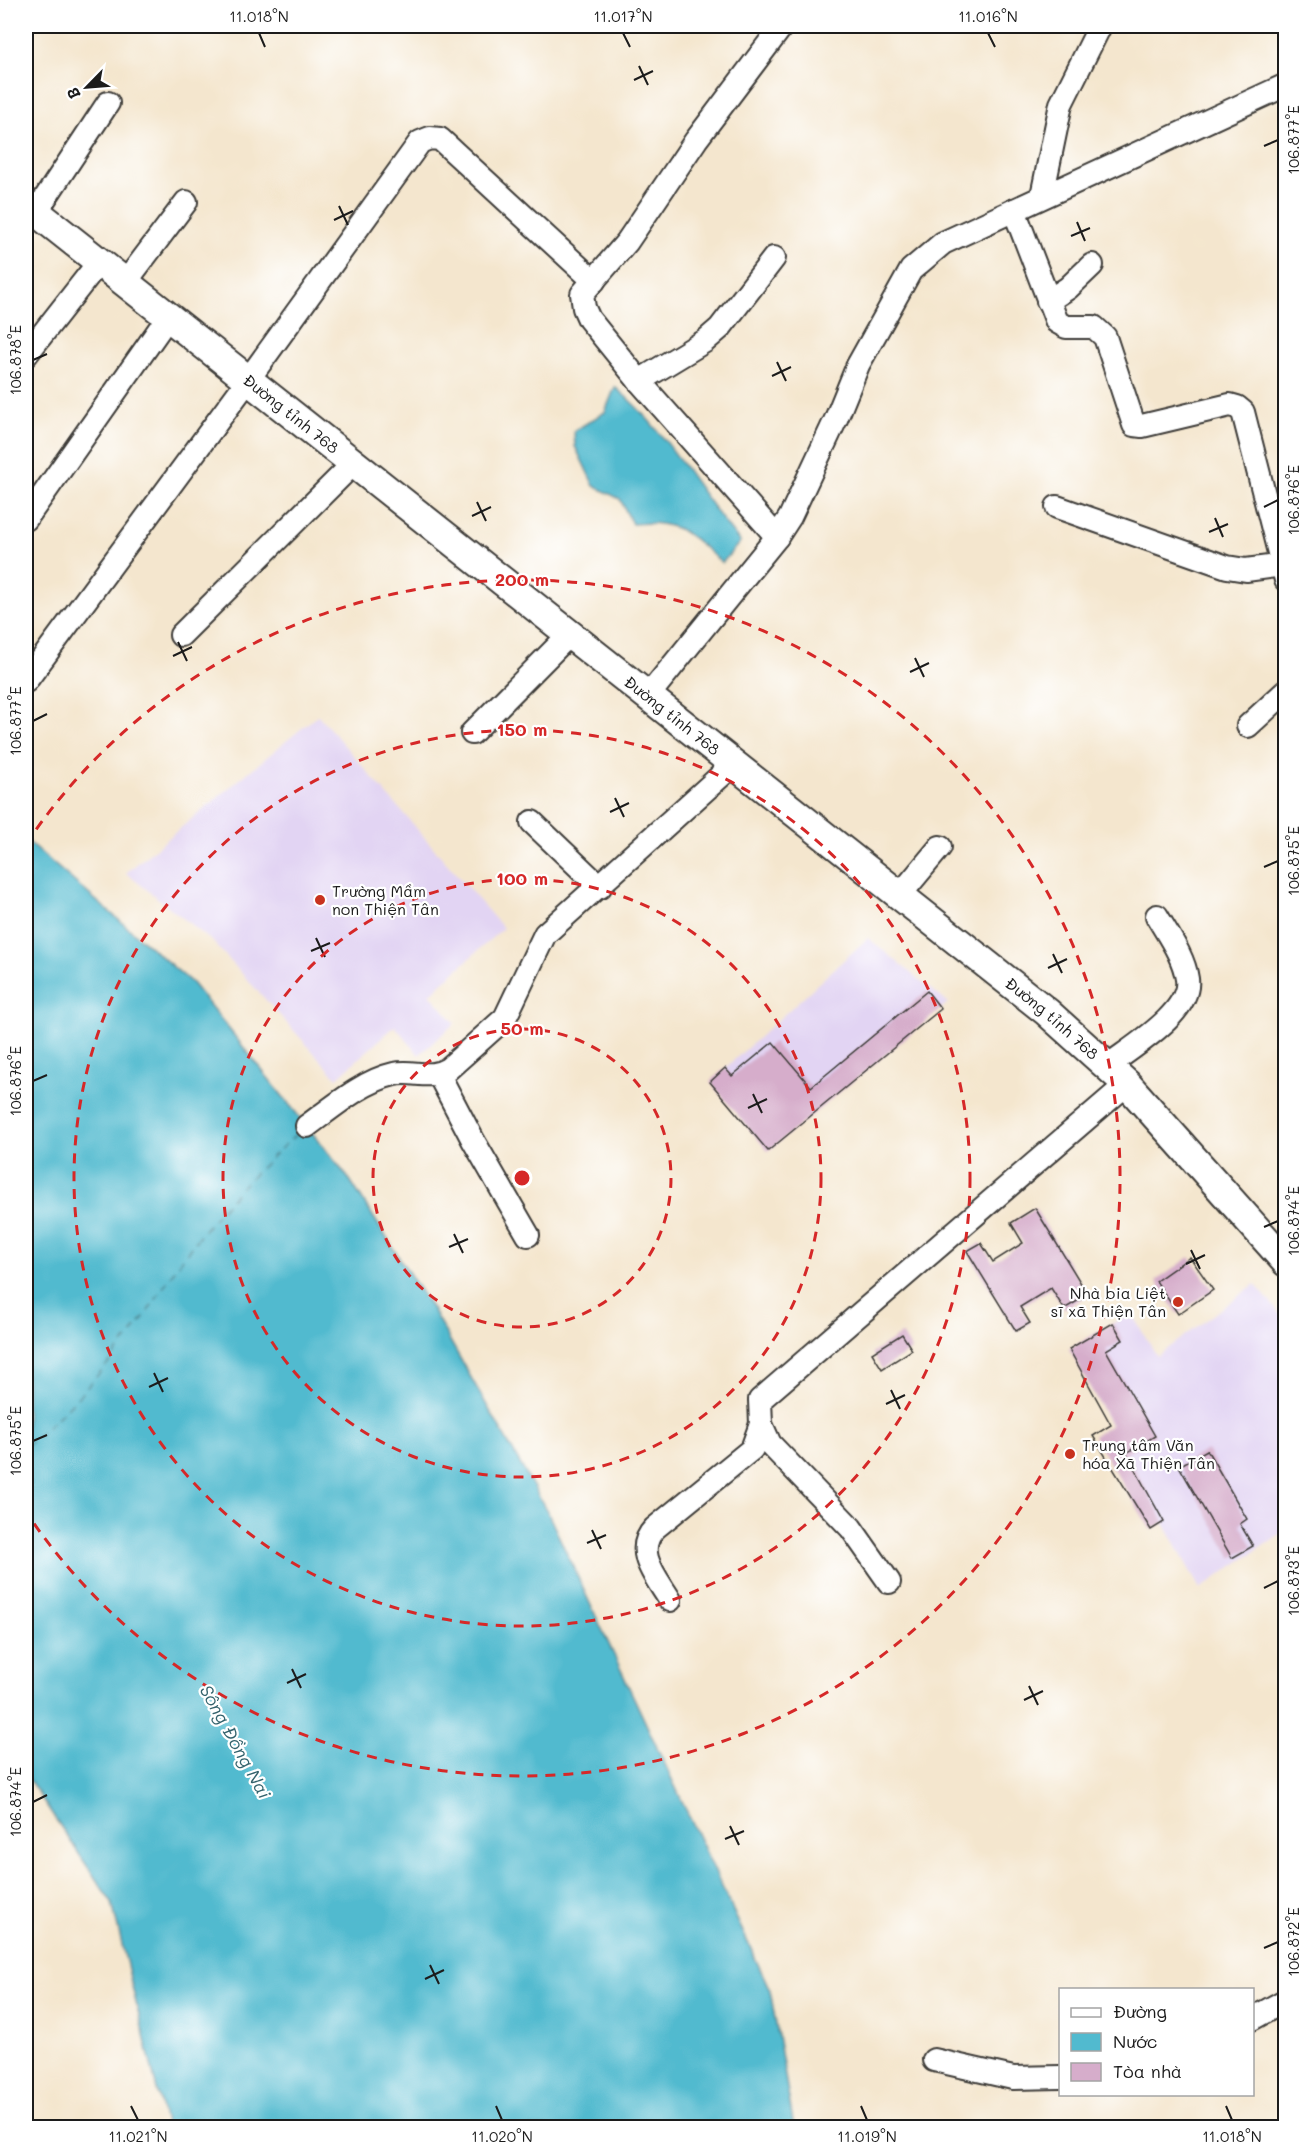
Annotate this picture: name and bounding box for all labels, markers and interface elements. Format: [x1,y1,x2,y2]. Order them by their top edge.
text: 11.018°N [229,6,289,26]
text: 11.017°N [594,6,653,26]
text: 11.016°N [958,6,1018,26]
north arrow [57,57,117,117]
text: B [61,84,85,103]
text: 106.877°E [1283,105,1303,175]
text: 106.878°E [5,324,25,395]
street label: Đường tỉnh 768 [239,369,344,458]
text: 106.876°E [1283,464,1303,535]
text: 200 m [495,567,549,591]
street label: Đường tỉnh 768 [620,671,725,760]
text: 106.877°E [5,686,25,756]
text: 150 m [497,717,547,741]
text: 106.875°E [1283,826,1303,896]
text: 100 m [496,866,548,890]
place label: Trường Mầm non Thiện Tân [332,880,439,919]
marker: Trường Mầm non Thiện Tân [313,893,327,907]
street label: Đường tỉnh 768 [1001,972,1104,1064]
text: 50 m [501,1016,543,1040]
text: 106.876°E [5,1045,25,1116]
centre of rings [512,1168,532,1188]
text: 106.874°E [1283,1186,1303,1256]
place label: Nhà bia Liệt sĩ xã Thiện Tân [1050,1282,1166,1321]
marker: Nhà bia Liệt sĩ xã Thiện Tân [1171,1295,1185,1309]
text: 106.875°E [5,1406,25,1476]
place label: Trung tâm Văn hóa Xã Thiện Tân [1082,1434,1215,1473]
marker: Trung tâm Văn hóa Xã Thiện Tân [1063,1447,1077,1461]
text: 106.873°E [1283,1546,1303,1616]
water label: Sông Đồng Nai [195,1680,277,1803]
text: 106.874°E [5,1767,25,1837]
text: 106.872°E [1283,1907,1303,1977]
legend [1059,1988,1254,2096]
text: Đường [1113,1999,1167,2023]
text: Nước [1113,2029,1157,2053]
text: Tòa nhà [1113,2059,1182,2083]
text: 11.021°N [108,2126,168,2146]
text: 11.020°N [471,2126,533,2146]
text: 11.019°N [837,2126,897,2146]
text: 11.018°N [1202,2126,1262,2146]

